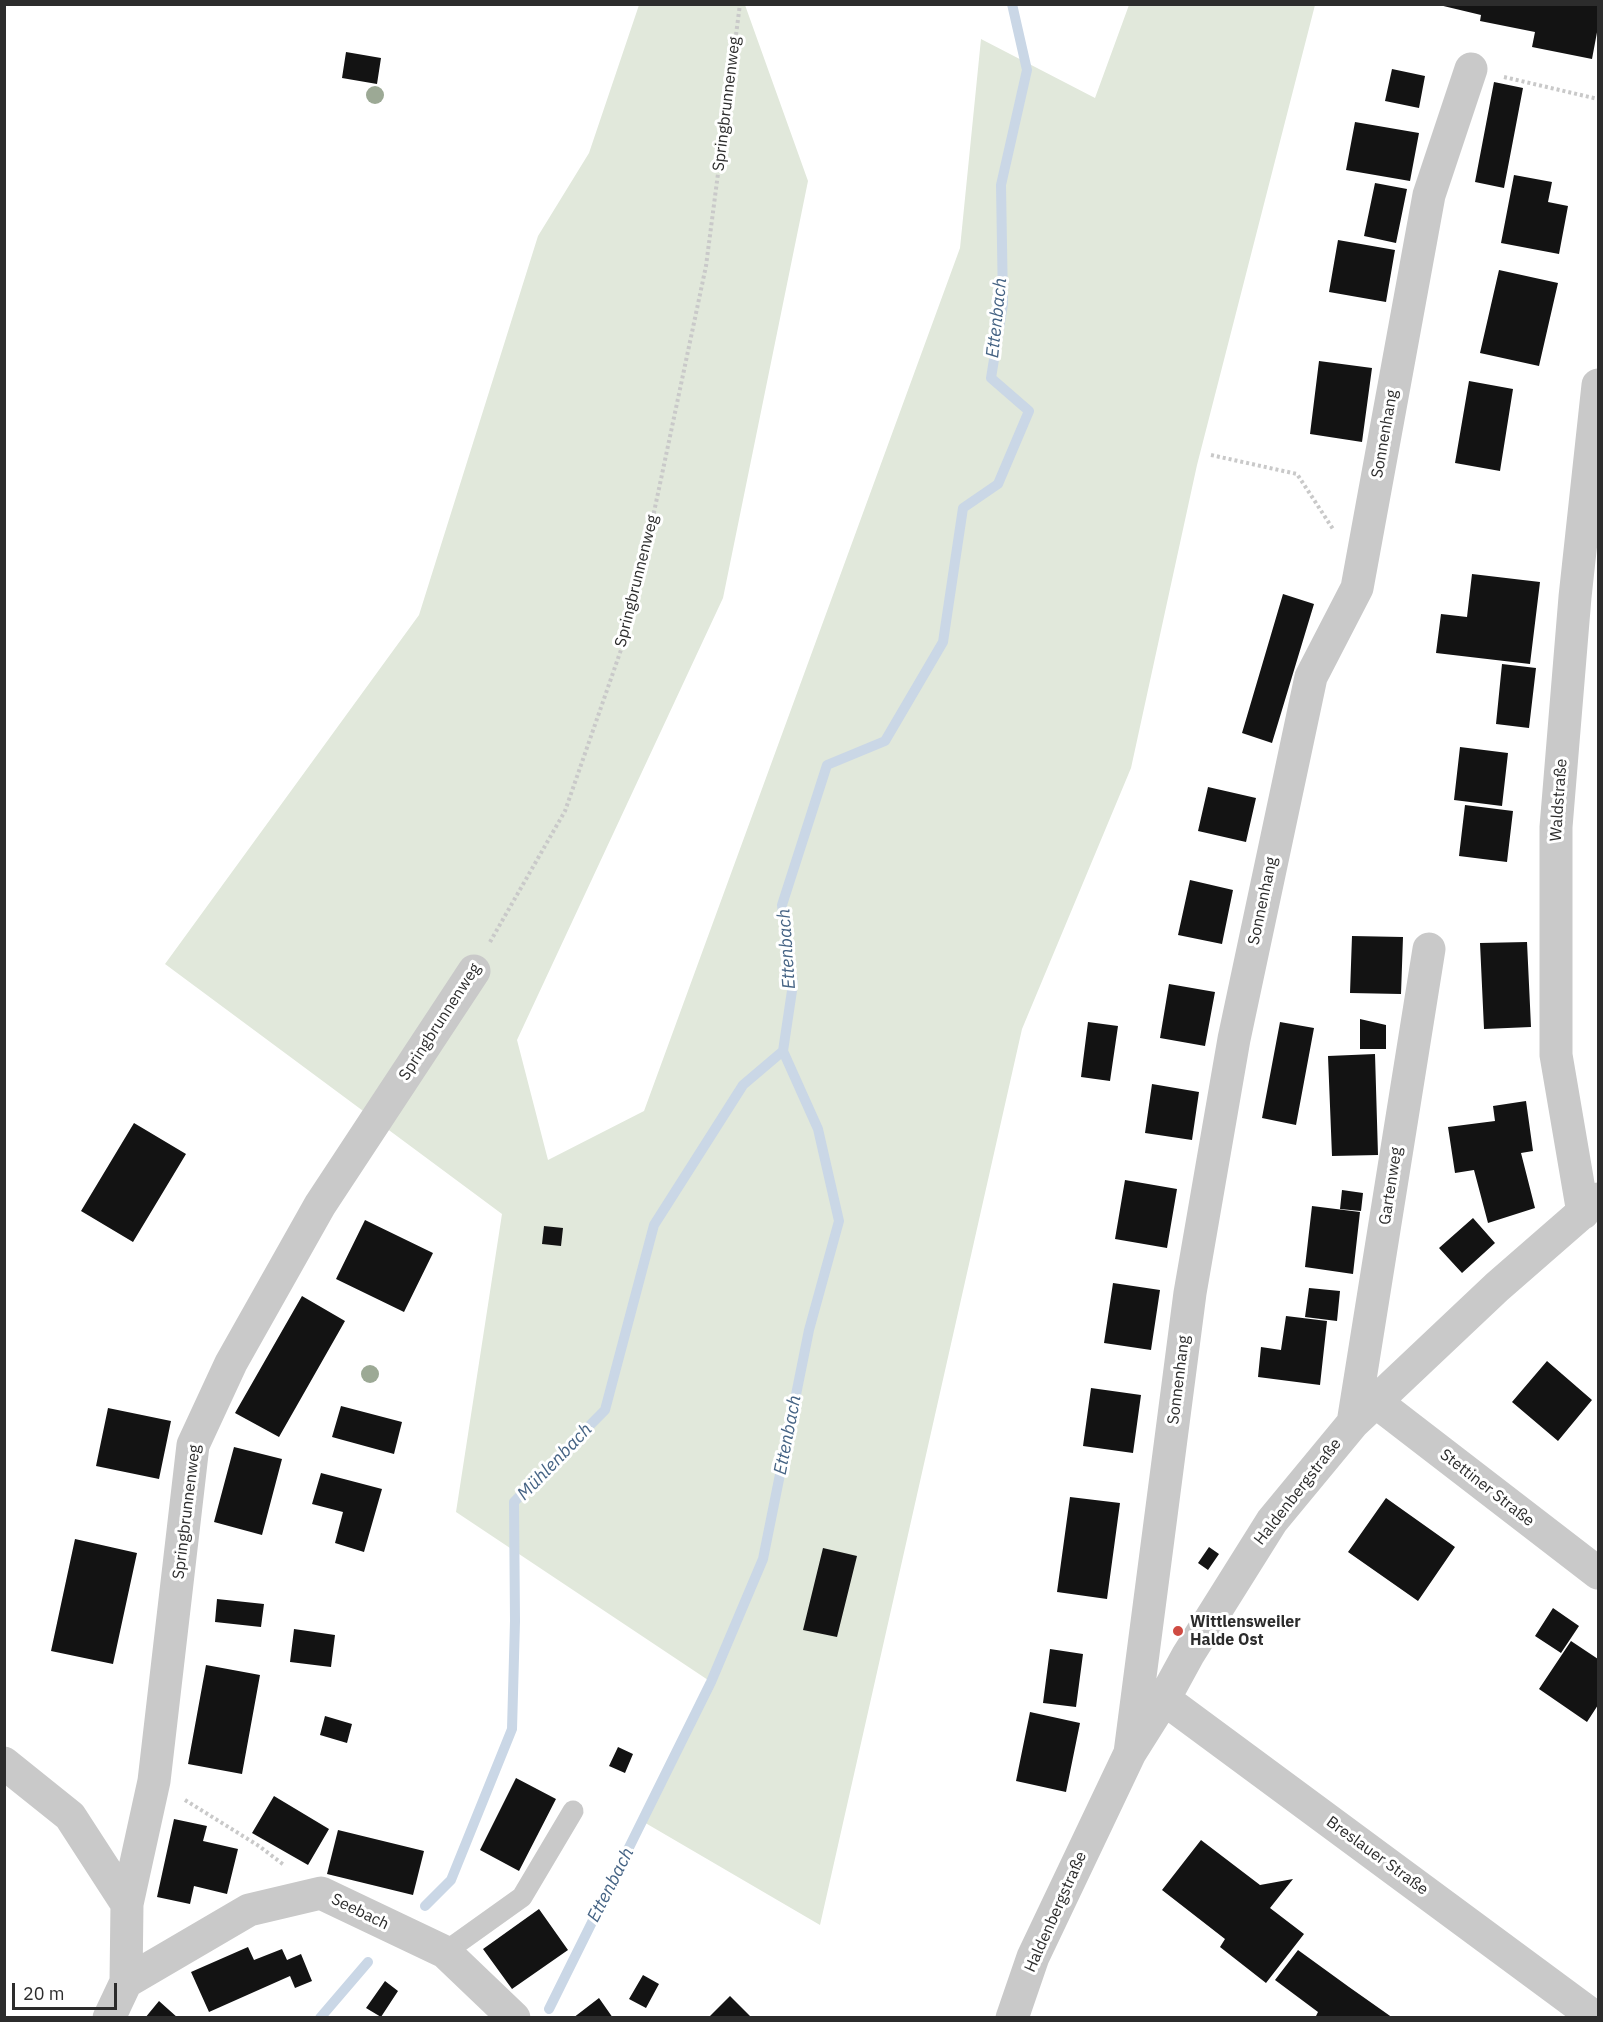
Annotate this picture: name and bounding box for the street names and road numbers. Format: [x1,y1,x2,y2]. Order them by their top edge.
street label: Springbrunnenweg [709,36,745,172]
street label: Sonnenhang [1368,388,1402,480]
street label: Springbrunnenweg [611,513,663,649]
street label: Waldstraße [1547,758,1571,842]
street label: Sonnenhang [1244,855,1282,947]
street label: Springbrunnenweg [395,960,485,1084]
street label: Gartenweg [1375,1146,1407,1226]
street label: Sonnenhang [1164,1334,1194,1426]
street label: Haldenbergstraße [1250,1435,1346,1549]
street label: Springbrunnenweg [169,1444,205,1580]
street label: Stettiner Straße [1436,1445,1538,1531]
street label: Breslauer Straße [1322,1813,1432,1899]
street label: Haldenbergstraße [1021,1849,1091,1975]
street label: Seebach [328,1890,392,1934]

